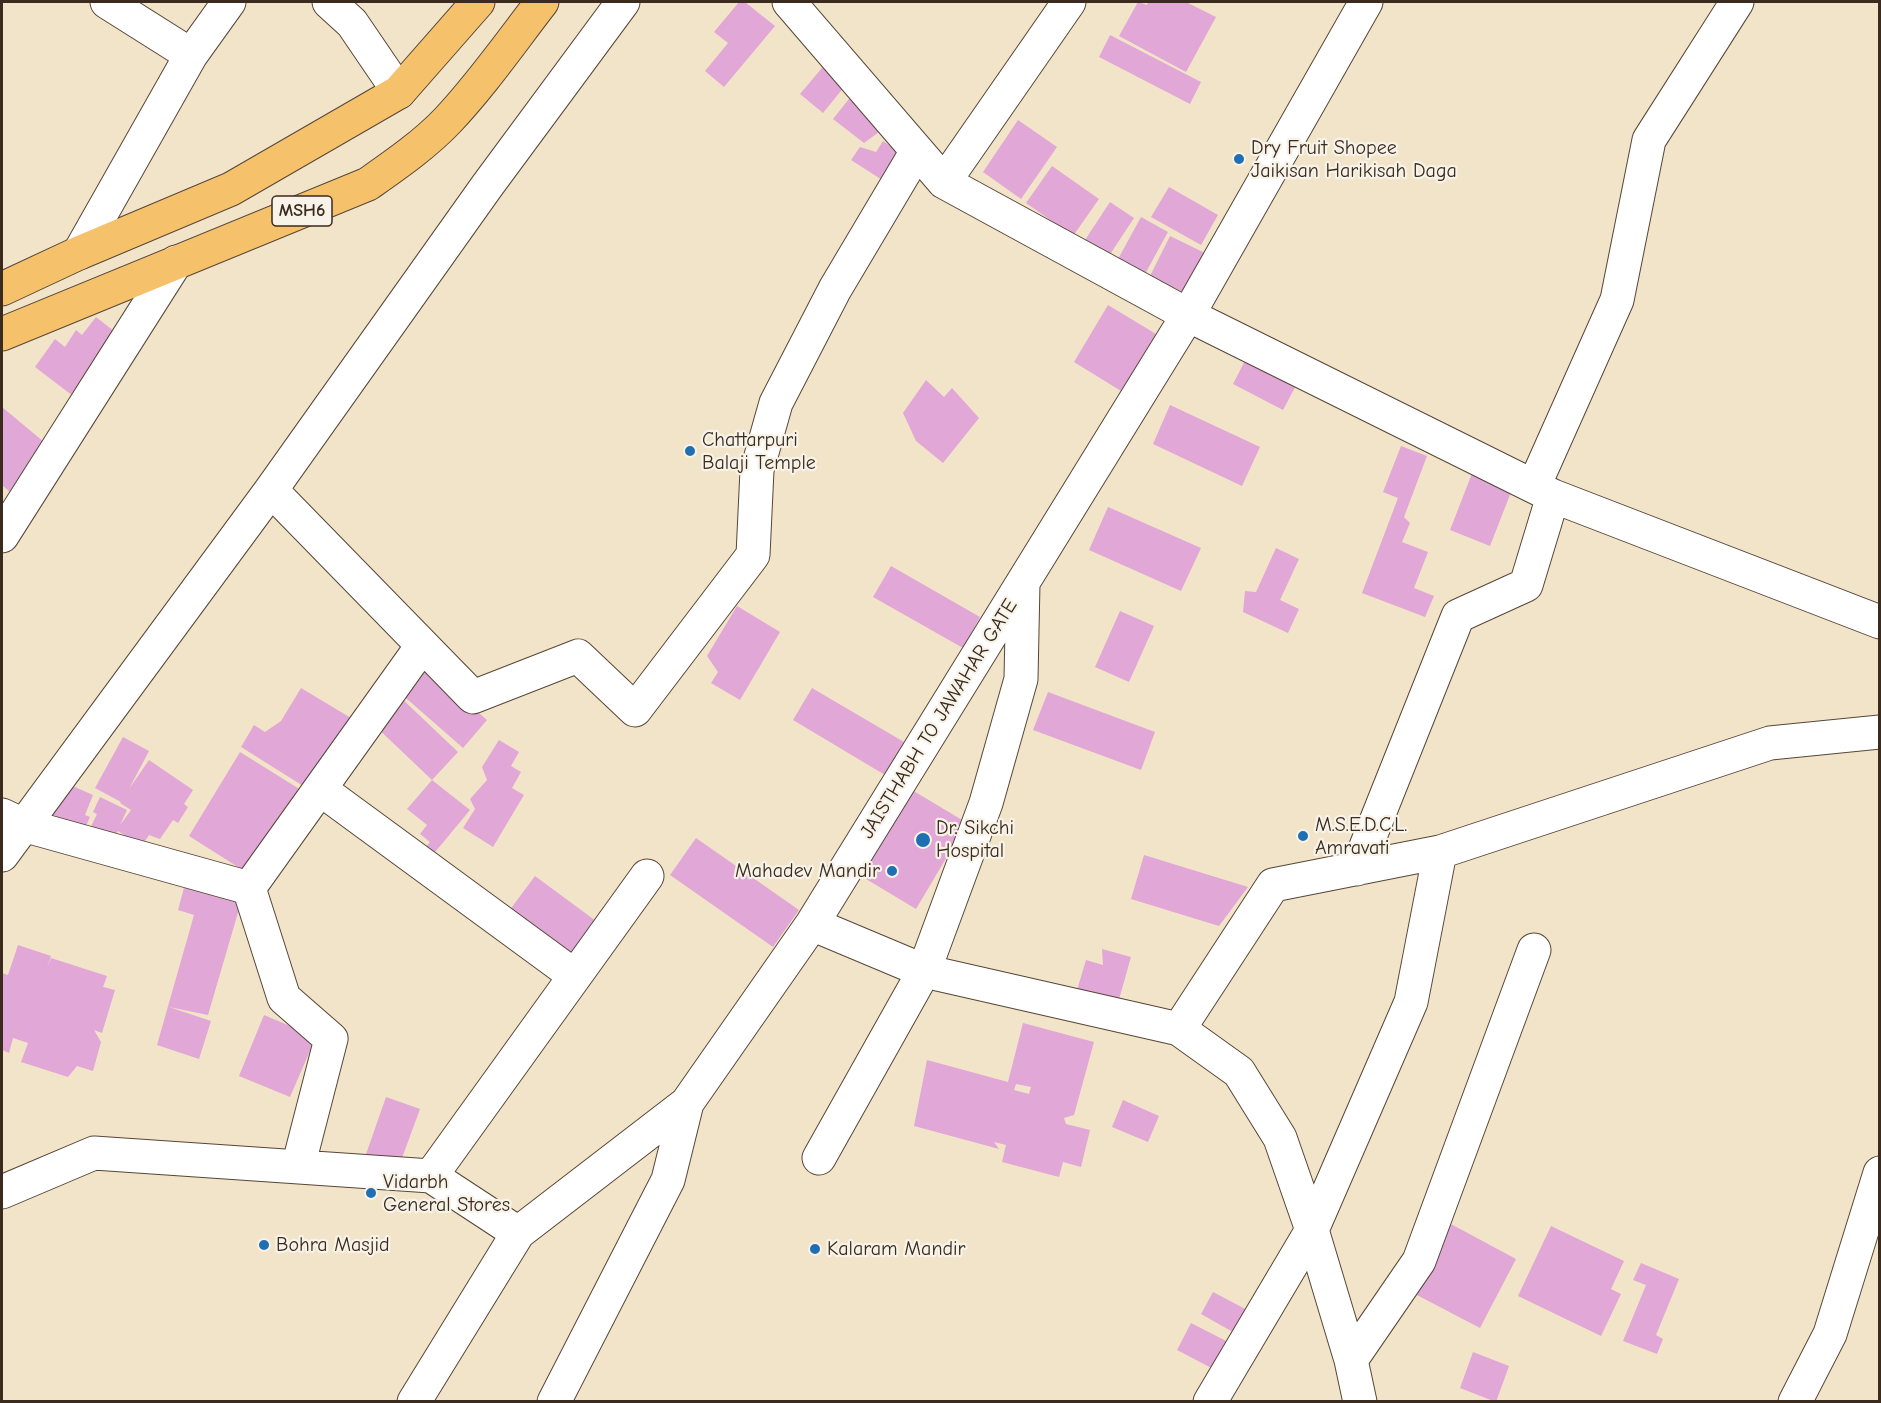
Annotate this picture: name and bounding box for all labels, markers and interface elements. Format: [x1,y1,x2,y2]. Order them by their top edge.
place label: Dry Fruit Shopee Jaikisan Harikisah Daga [1251,136,1457,183]
marker: Dry Fruit Shopee Jaikisan Harikisah Daga [1232,152,1246,166]
road number: MSH6 [272,196,332,226]
place label: Chattarpuri Balaji Temple [702,428,816,475]
marker: Chattarpuri Balaji Temple [683,444,697,458]
street label: JAISTHABH TO JAWAHAR GATE [855,595,1023,843]
place label: M.S.E.D.C.L. Amravati [1315,813,1407,860]
place label: Dr. Sikchi Hospital [936,816,1014,863]
marker: M.S.E.D.C.L. Amravati [1296,829,1310,843]
marker: Dr. Sikchi Hospital [914,831,932,849]
place label: Mahadev Mandir [735,859,880,883]
marker: Mahadev Mandir [885,864,899,878]
place label: Vidarbh General Stores [383,1170,510,1217]
marker: Vidarbh General Stores [364,1186,378,1200]
place label: Bohra Masjid [276,1233,390,1257]
place label: Kalaram Mandir [827,1237,966,1261]
marker: Bohra Masjid [257,1238,271,1252]
marker: Kalaram Mandir [808,1242,822,1256]

